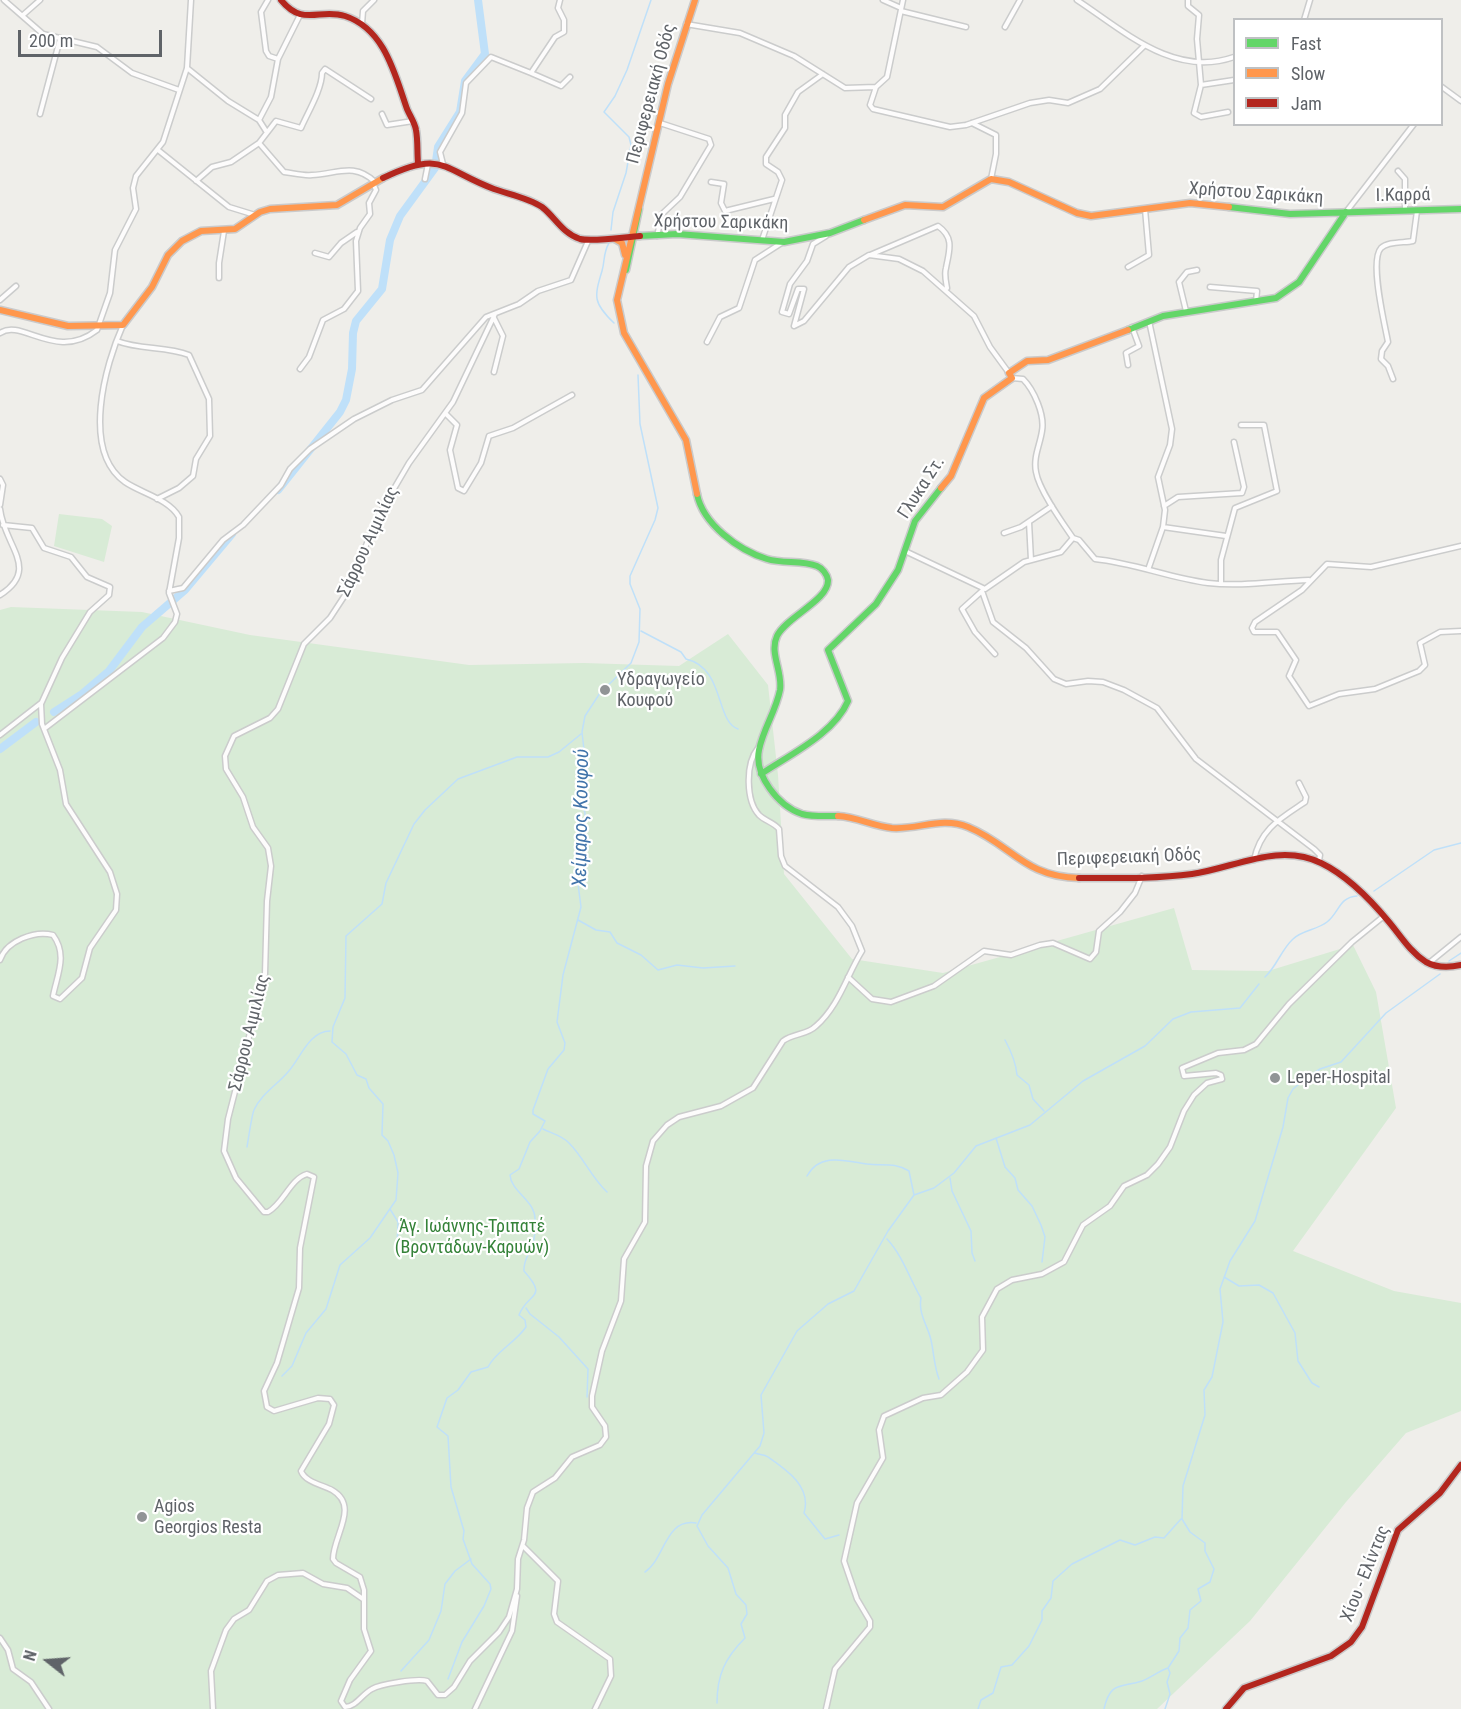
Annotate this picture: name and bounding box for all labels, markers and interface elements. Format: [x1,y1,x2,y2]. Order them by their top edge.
scale bar [21,18,165,56]
legend [1233,18,1443,126]
street label: Περιφερειακή Οδός [623,22,681,166]
text: 200 m [29,30,73,51]
text: Fast [1291,33,1322,54]
text: Slow [1291,63,1325,84]
text: Jam [1291,93,1322,114]
street label: Χρήστου Σαρικάκη [1188,179,1324,209]
street label: Ι.Καρρά [1376,185,1430,207]
street label: Χρήστου Σαρικάκη [653,211,789,235]
street label: Γλυκα Στ. [894,453,950,523]
street label: Σάρρου Αιμιλίας [334,483,404,601]
place label: Υδραγωγείο Κουφού [617,669,705,712]
marker: Υδραγωγείο Κουφού [598,683,612,697]
water label: Χείμαρος Κουφού [569,749,595,887]
street label: Περιφερειακή Οδός [1057,845,1201,871]
street label: Σάρρου Αιμιλίας [225,972,275,1094]
place label: Leper-Hospital [1287,1067,1391,1089]
marker: Leper-Hospital [1268,1071,1282,1085]
park label: Άγ. Ιωάννης-Τριπατέ (Βροντάδων-Καρυών) [395,1216,549,1258]
place label: Agios Georgios Resta [154,1496,262,1538]
marker: Agios Georgios Resta [135,1510,149,1524]
street label: Χίου - Ελίντας [1337,1523,1395,1625]
north arrow [18,1631,78,1691]
text: N [20,1648,41,1663]

